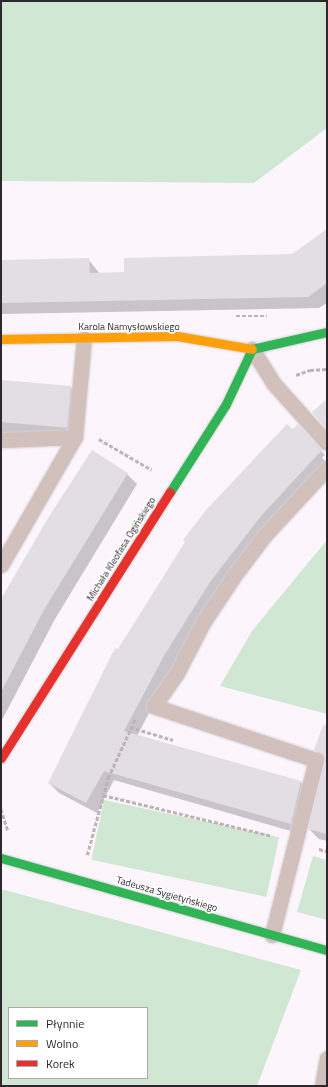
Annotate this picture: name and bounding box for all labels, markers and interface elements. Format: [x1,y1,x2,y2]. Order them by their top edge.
street label: Karola Namysłowskiego [78,321,180,333]
street label: Michała Kleofasa Ogińskiego [84,495,158,603]
street label: Tadeusza Sygietyńskiego [115,874,219,914]
legend [8,1007,148,1079]
text: Płynnie [46,1014,84,1033]
text: Wolno [46,1034,78,1053]
text: Korek [46,1054,75,1073]

